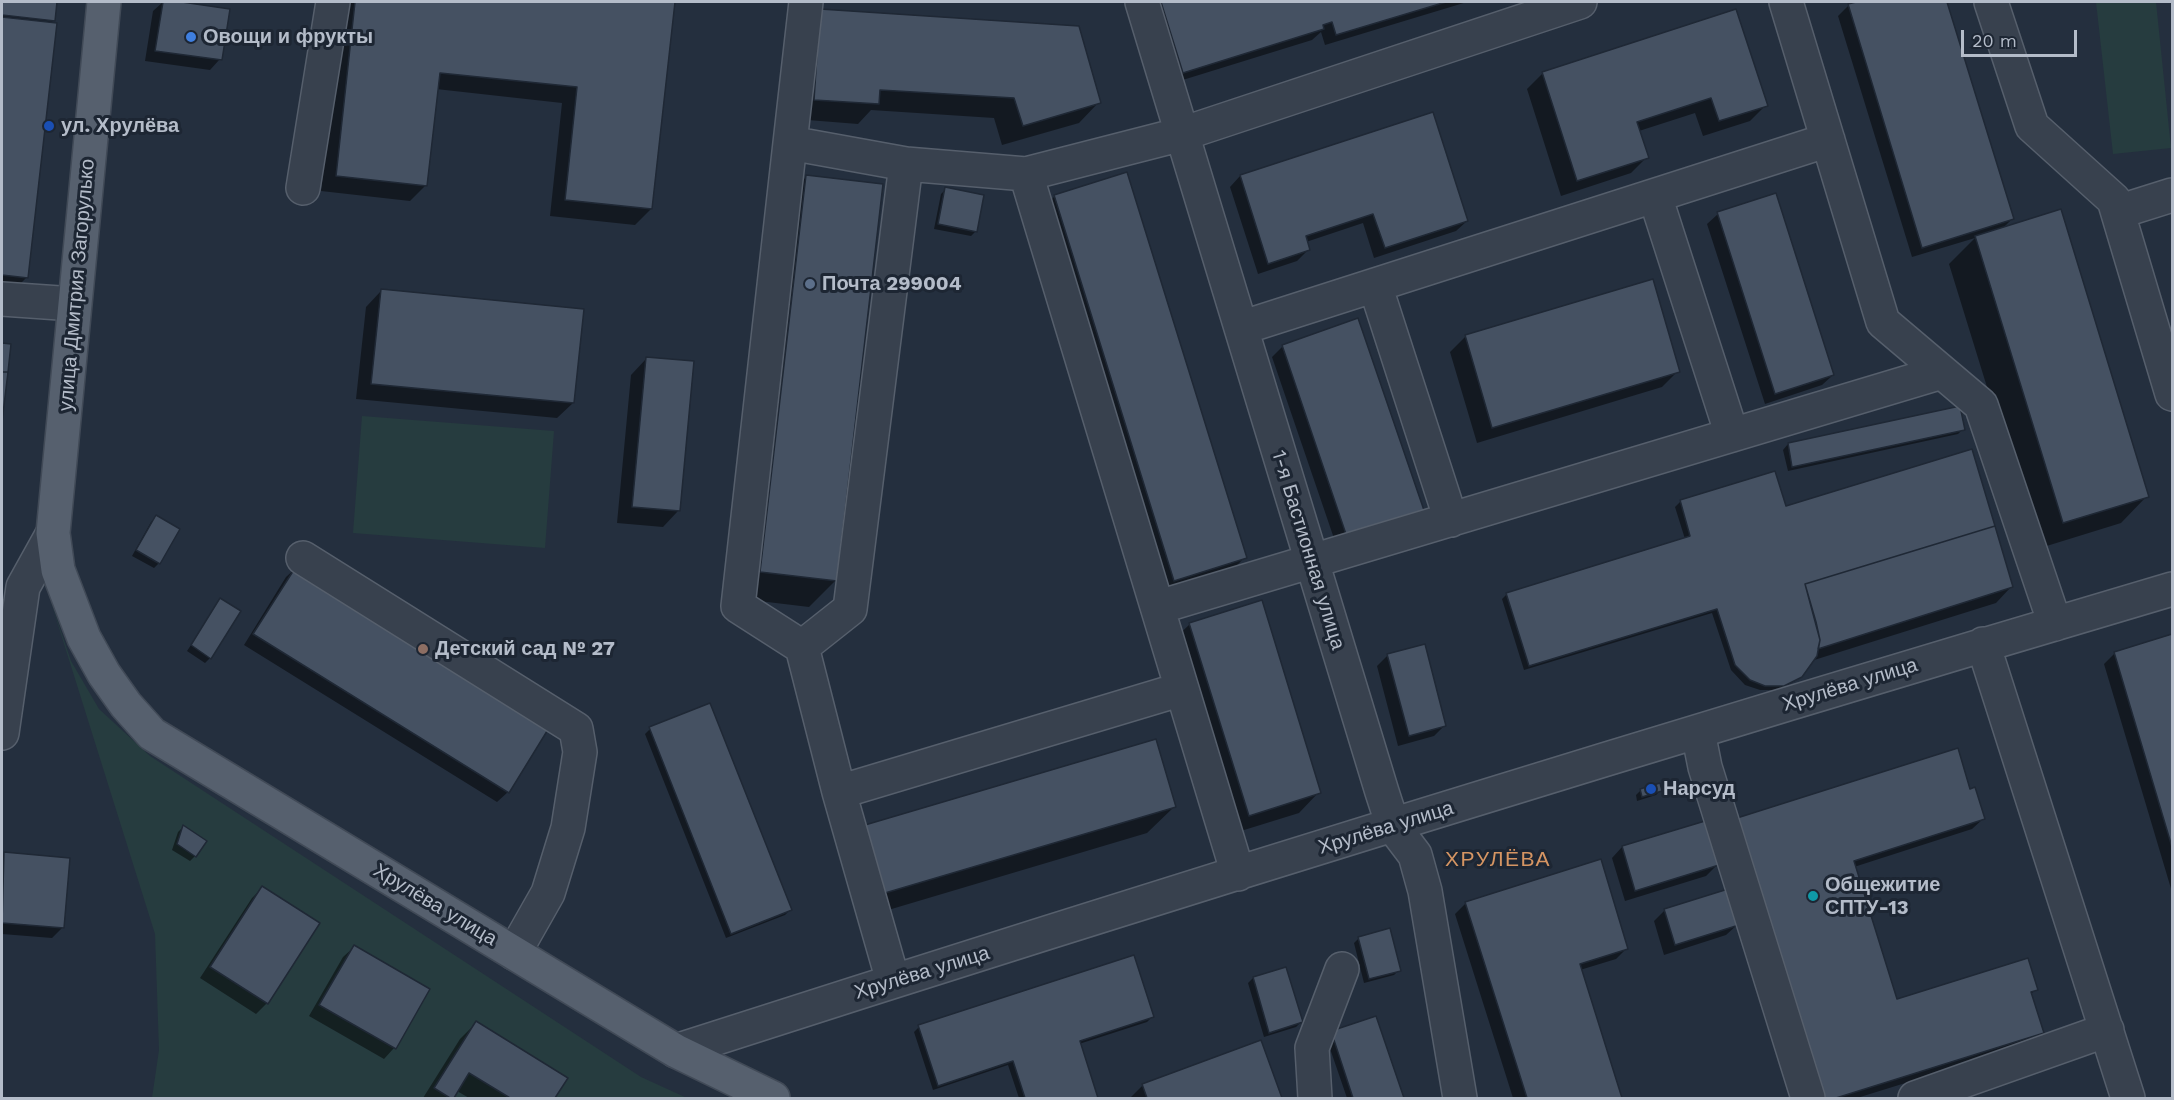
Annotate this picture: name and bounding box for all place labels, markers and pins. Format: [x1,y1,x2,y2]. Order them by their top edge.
place label: Овощи и фрукты [203,25,373,49]
marker: Овощи и фрукты [184,30,198,44]
place label: ул. Хрулёва [61,114,179,138]
marker: ул. Хрулёва [42,119,56,133]
place label: Почта 299004 [822,272,962,296]
marker: Почта 299004 [803,277,817,291]
place label: Детский сад № 27 [435,637,615,661]
marker: Детский сад № 27 [416,642,430,656]
place label: Нарсуд [1663,777,1735,801]
marker: Нарсуд [1644,782,1658,796]
place label: Общежитие СПТУ-13 [1825,873,1940,920]
marker: Общежитие СПТУ-13 [1806,889,1820,903]

